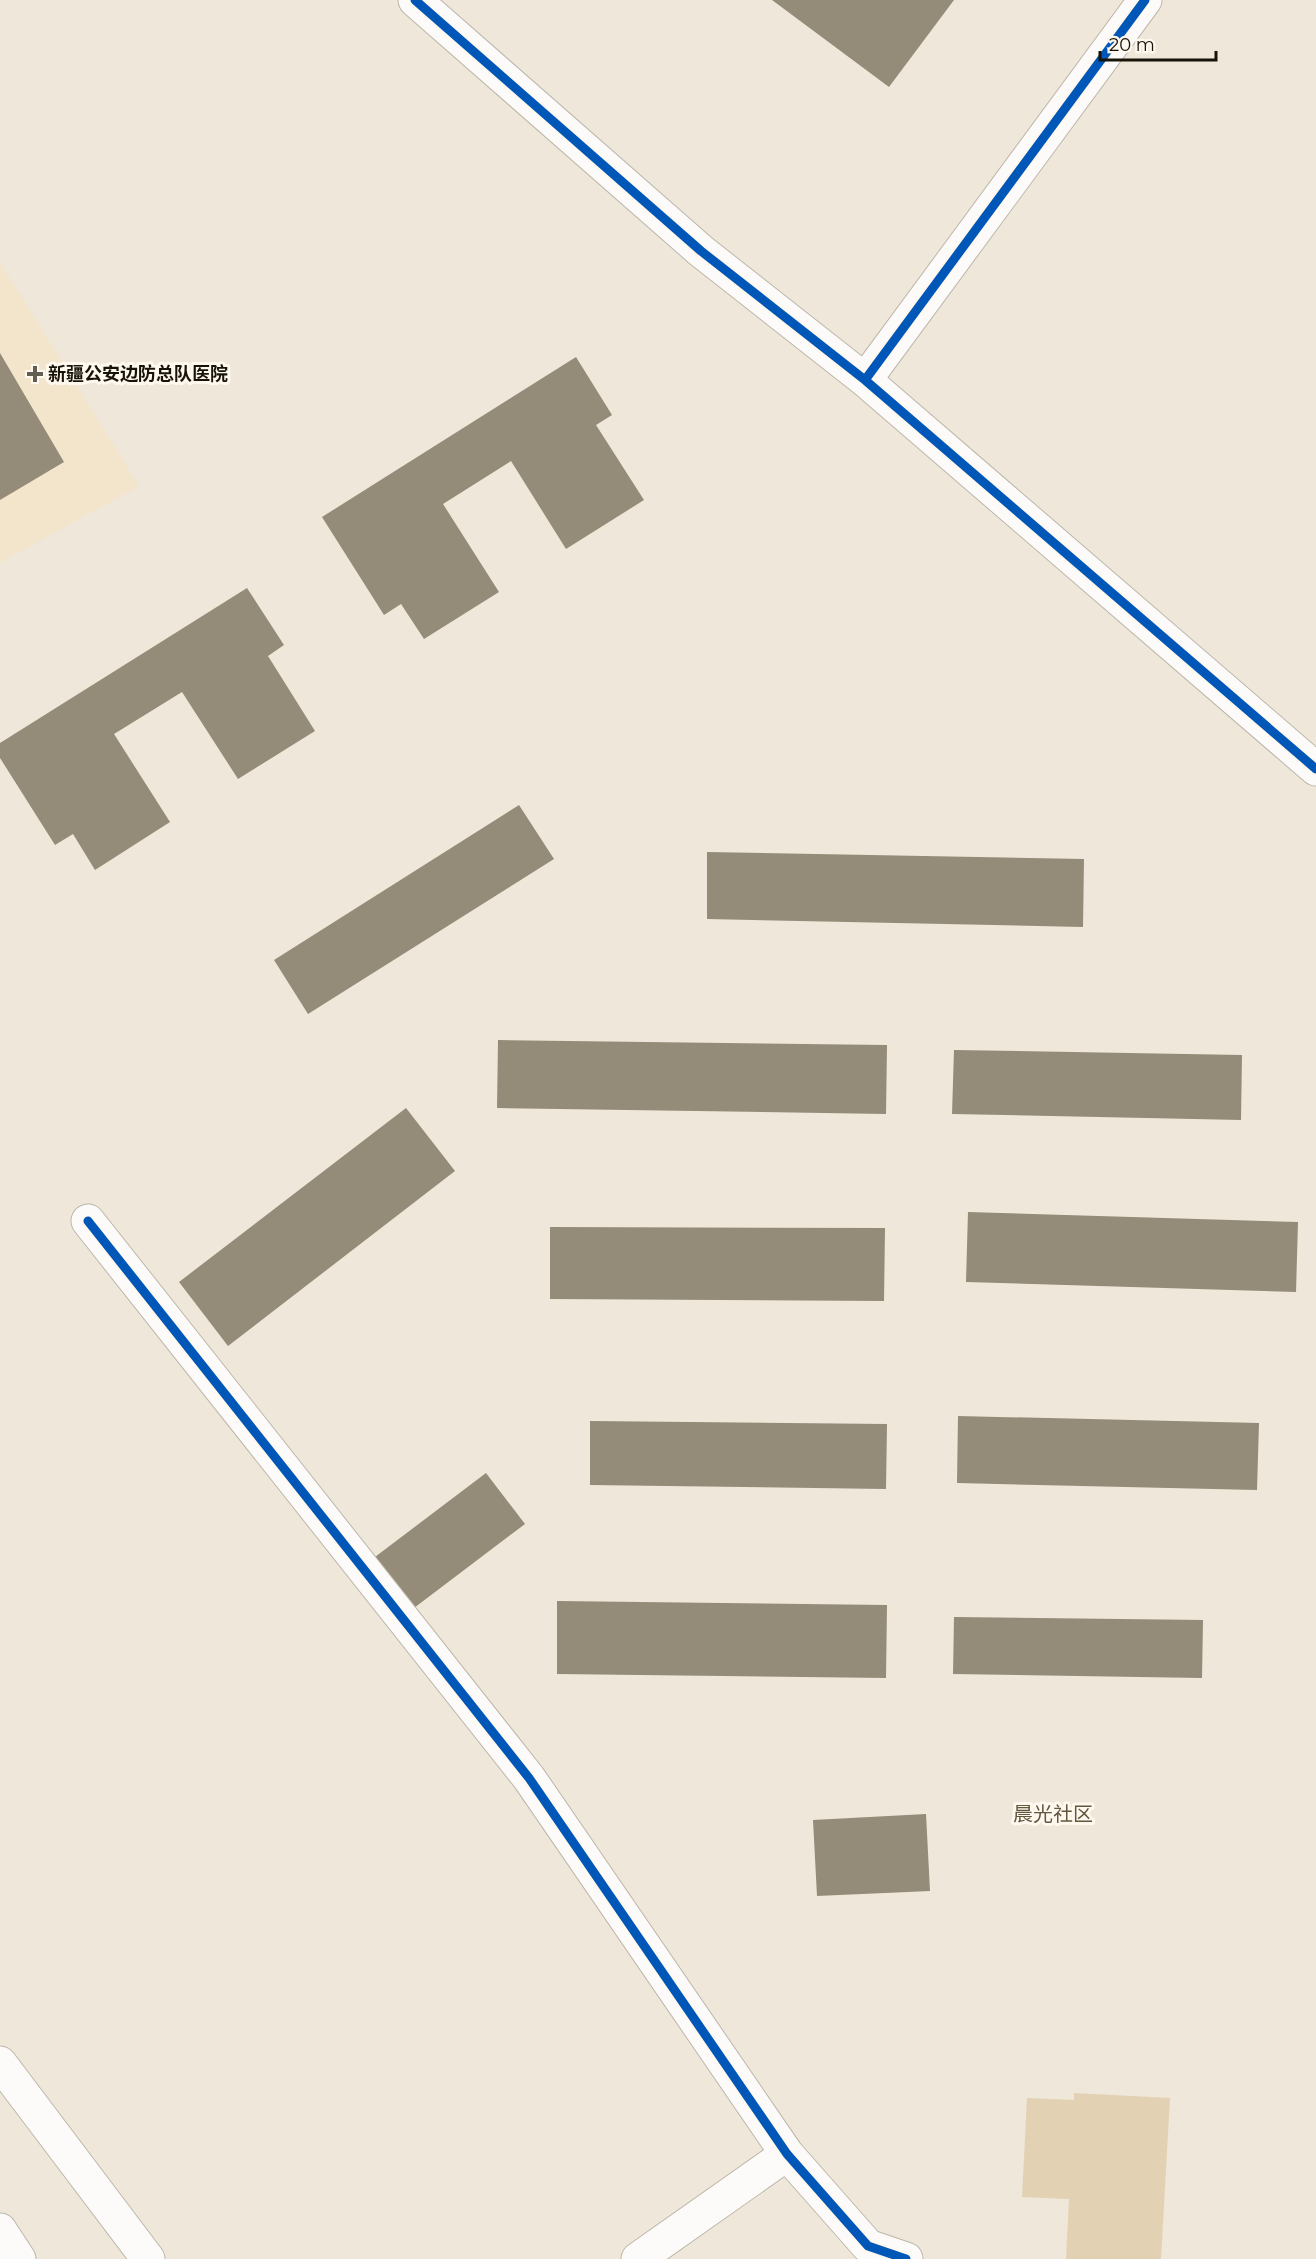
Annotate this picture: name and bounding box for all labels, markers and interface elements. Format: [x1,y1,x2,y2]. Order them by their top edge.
scale bar [1100,24,1216,62]
text: 20 m [1109,34,1155,56]
place label: 新疆公安边防总队医院 [48,363,228,385]
marker: 新疆公安边防总队医院 [26,365,44,383]
district label: 晨光社区 [1013,1802,1093,1826]

